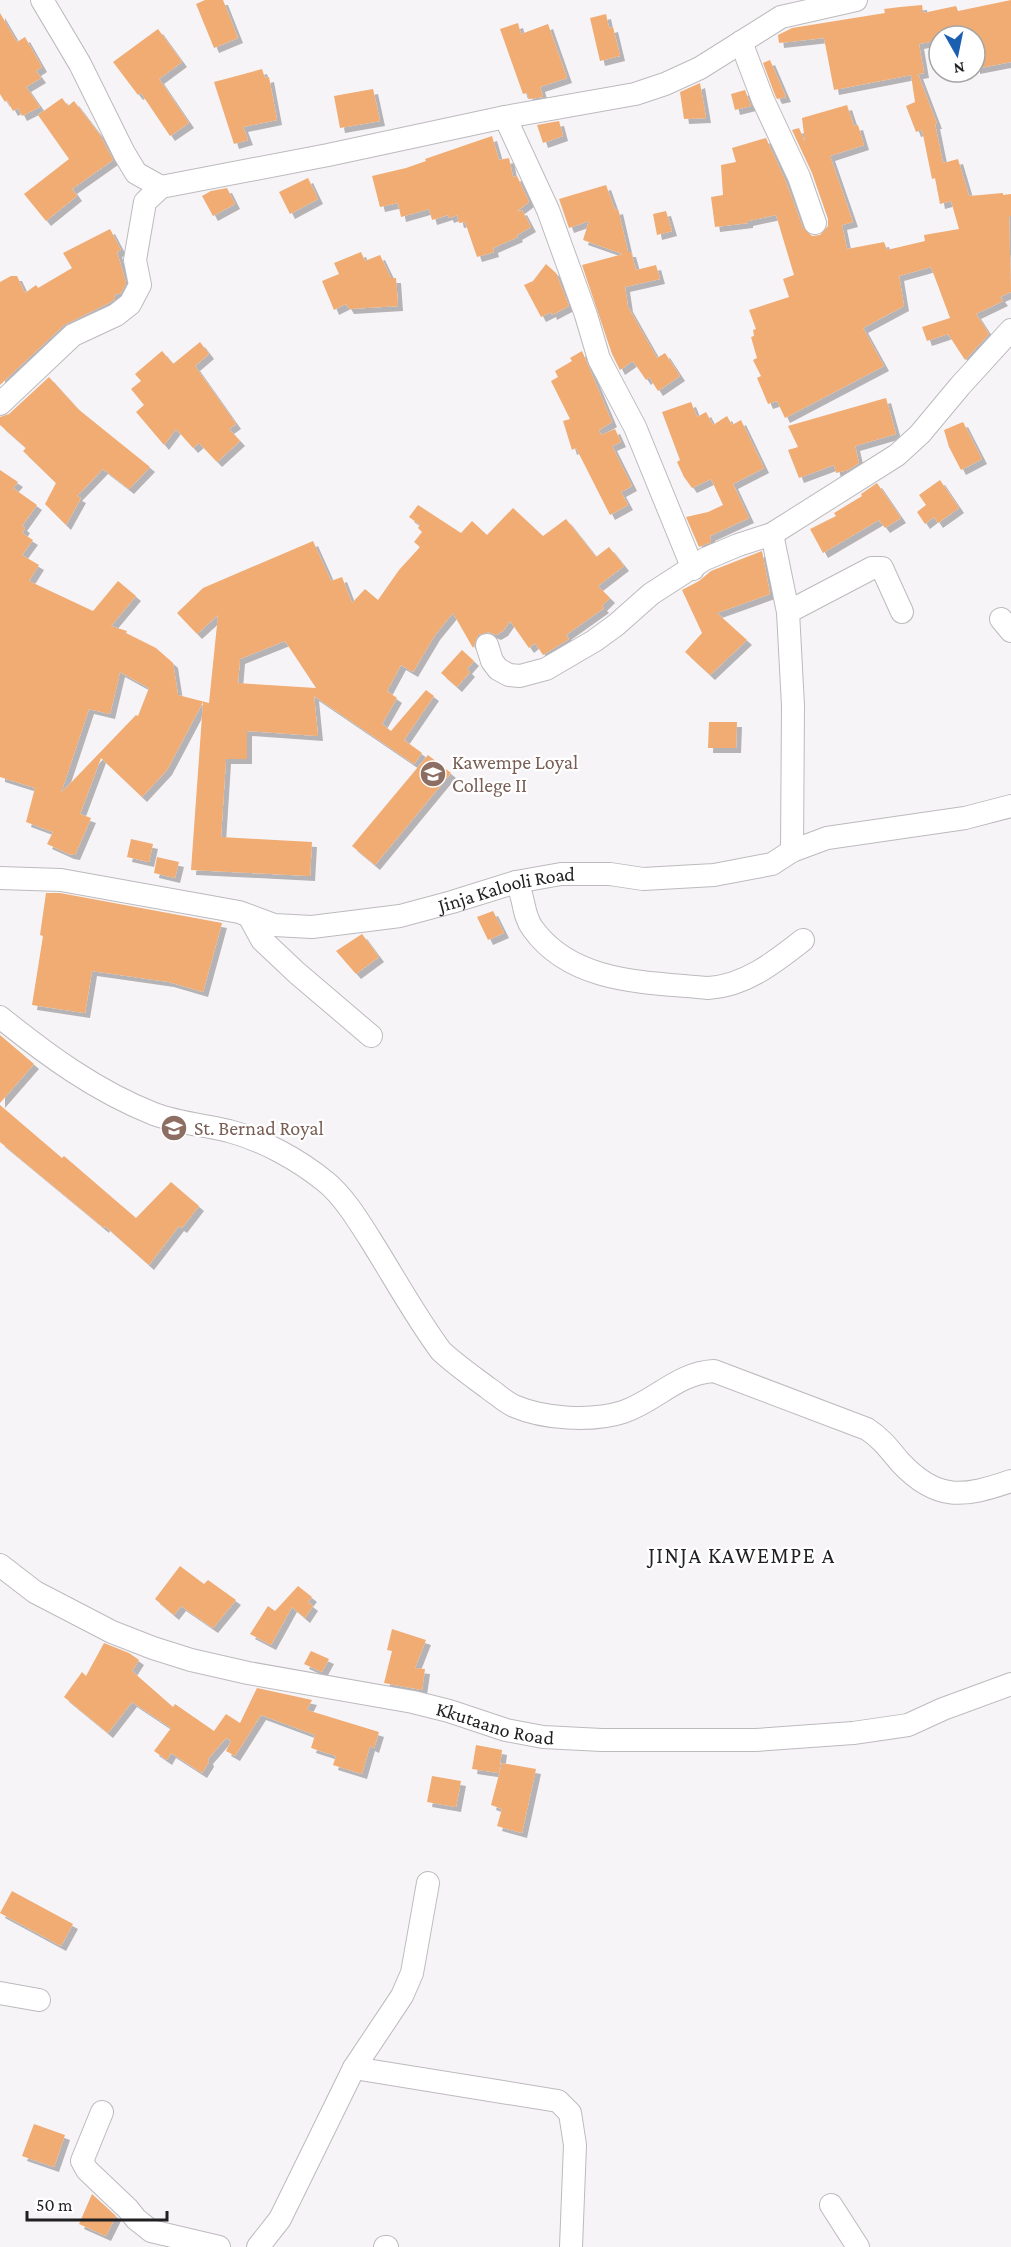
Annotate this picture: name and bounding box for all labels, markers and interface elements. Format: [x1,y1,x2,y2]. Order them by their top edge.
north arrow [927,24,987,84]
text: N [952,59,966,78]
place label: Kawempe Loyal College II [452,751,578,797]
school or university icon: Kawempe Loyal College II [418,759,448,789]
street label: Jinja Kalooli Road [434,863,575,918]
school or university icon: St. Bernad Royal [159,1113,189,1143]
place label: St. Bernad Royal [194,1117,324,1140]
district label: JINJA KAWEMPE A [646,1543,836,1568]
street label: Kkutaano Road [434,1697,555,1749]
scale bar [27,2184,166,2222]
text: 50 m [36,2195,73,2215]

